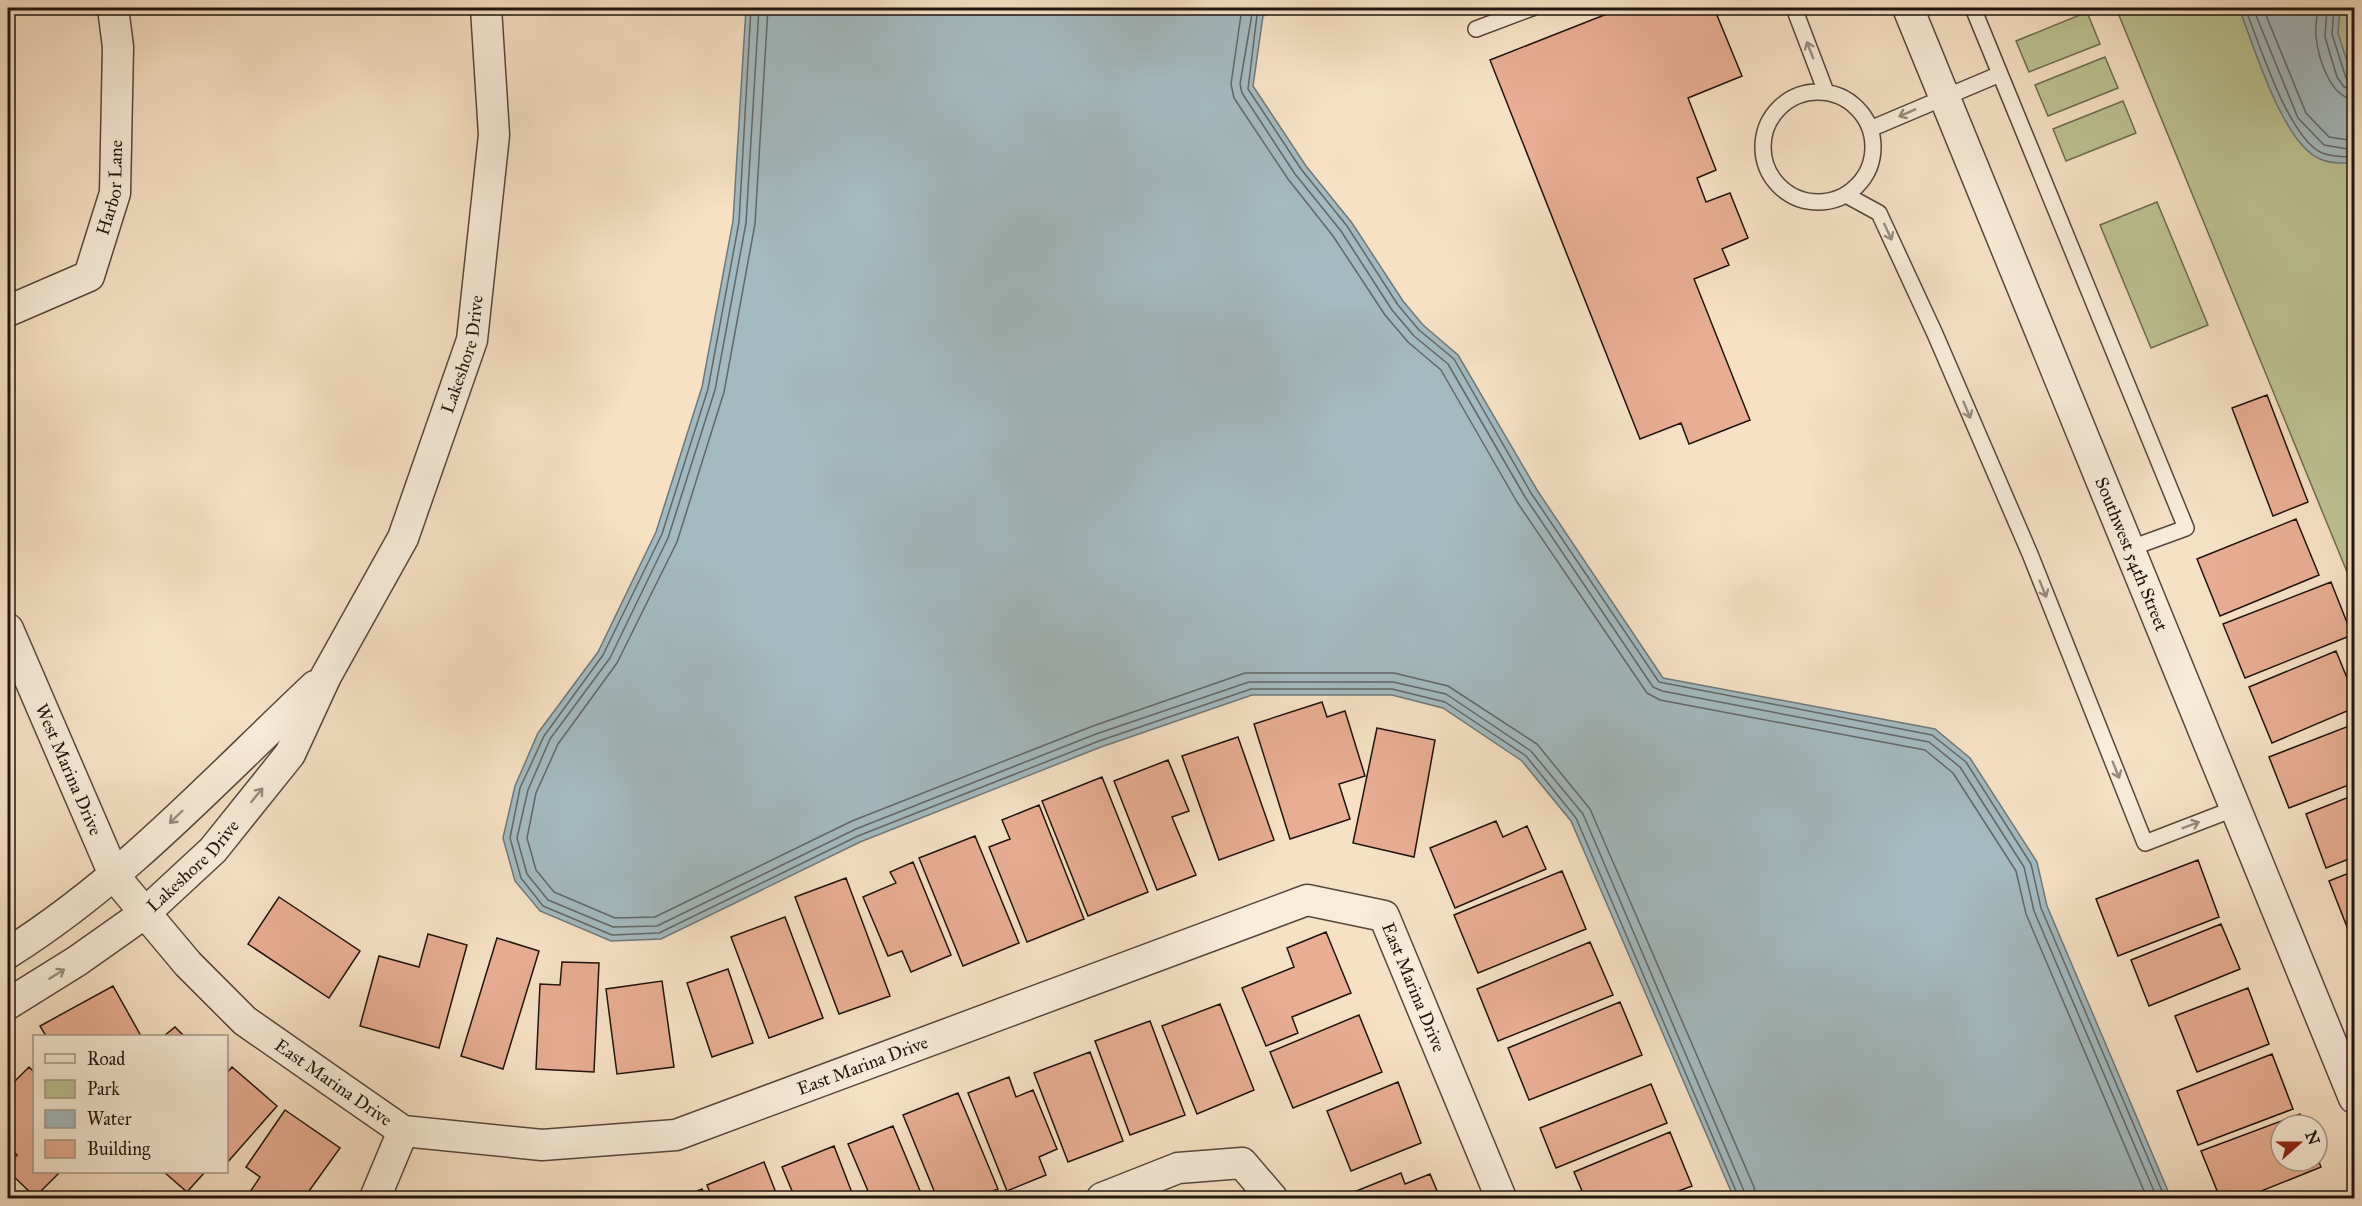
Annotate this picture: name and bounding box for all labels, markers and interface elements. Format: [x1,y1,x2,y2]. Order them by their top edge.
one-way arrow [1804,41,1815,59]
one-way arrow [1899,107,1917,119]
street label: Harbor Lane [91,140,127,238]
one-way arrow [1882,222,1894,240]
street label: Lakeshore Drive [436,294,488,416]
one-way arrow [1962,400,1974,418]
street label: Southwest 54th Street [2090,474,2173,635]
one-way arrow [2039,580,2050,598]
street label: West Marina Drive [30,700,107,839]
one-way arrow [2111,761,2122,779]
one-way arrow [251,787,264,803]
one-way arrow [169,810,184,824]
street label: Lakeshore Drive [142,815,244,917]
one-way arrow [2181,819,2199,830]
street label: East Marina Drive [1377,919,1450,1055]
one-way arrow [48,967,65,979]
street label: East Marina Drive [794,1031,931,1100]
street label: East Marina Drive [270,1034,396,1131]
legend [33,1035,228,1173]
text: Road [87,1048,125,1070]
text: Park [87,1078,120,1100]
text: Water [87,1108,132,1130]
north arrow [2269,1113,2329,1173]
text: N [2301,1128,2324,1148]
text: Building [87,1138,151,1161]

